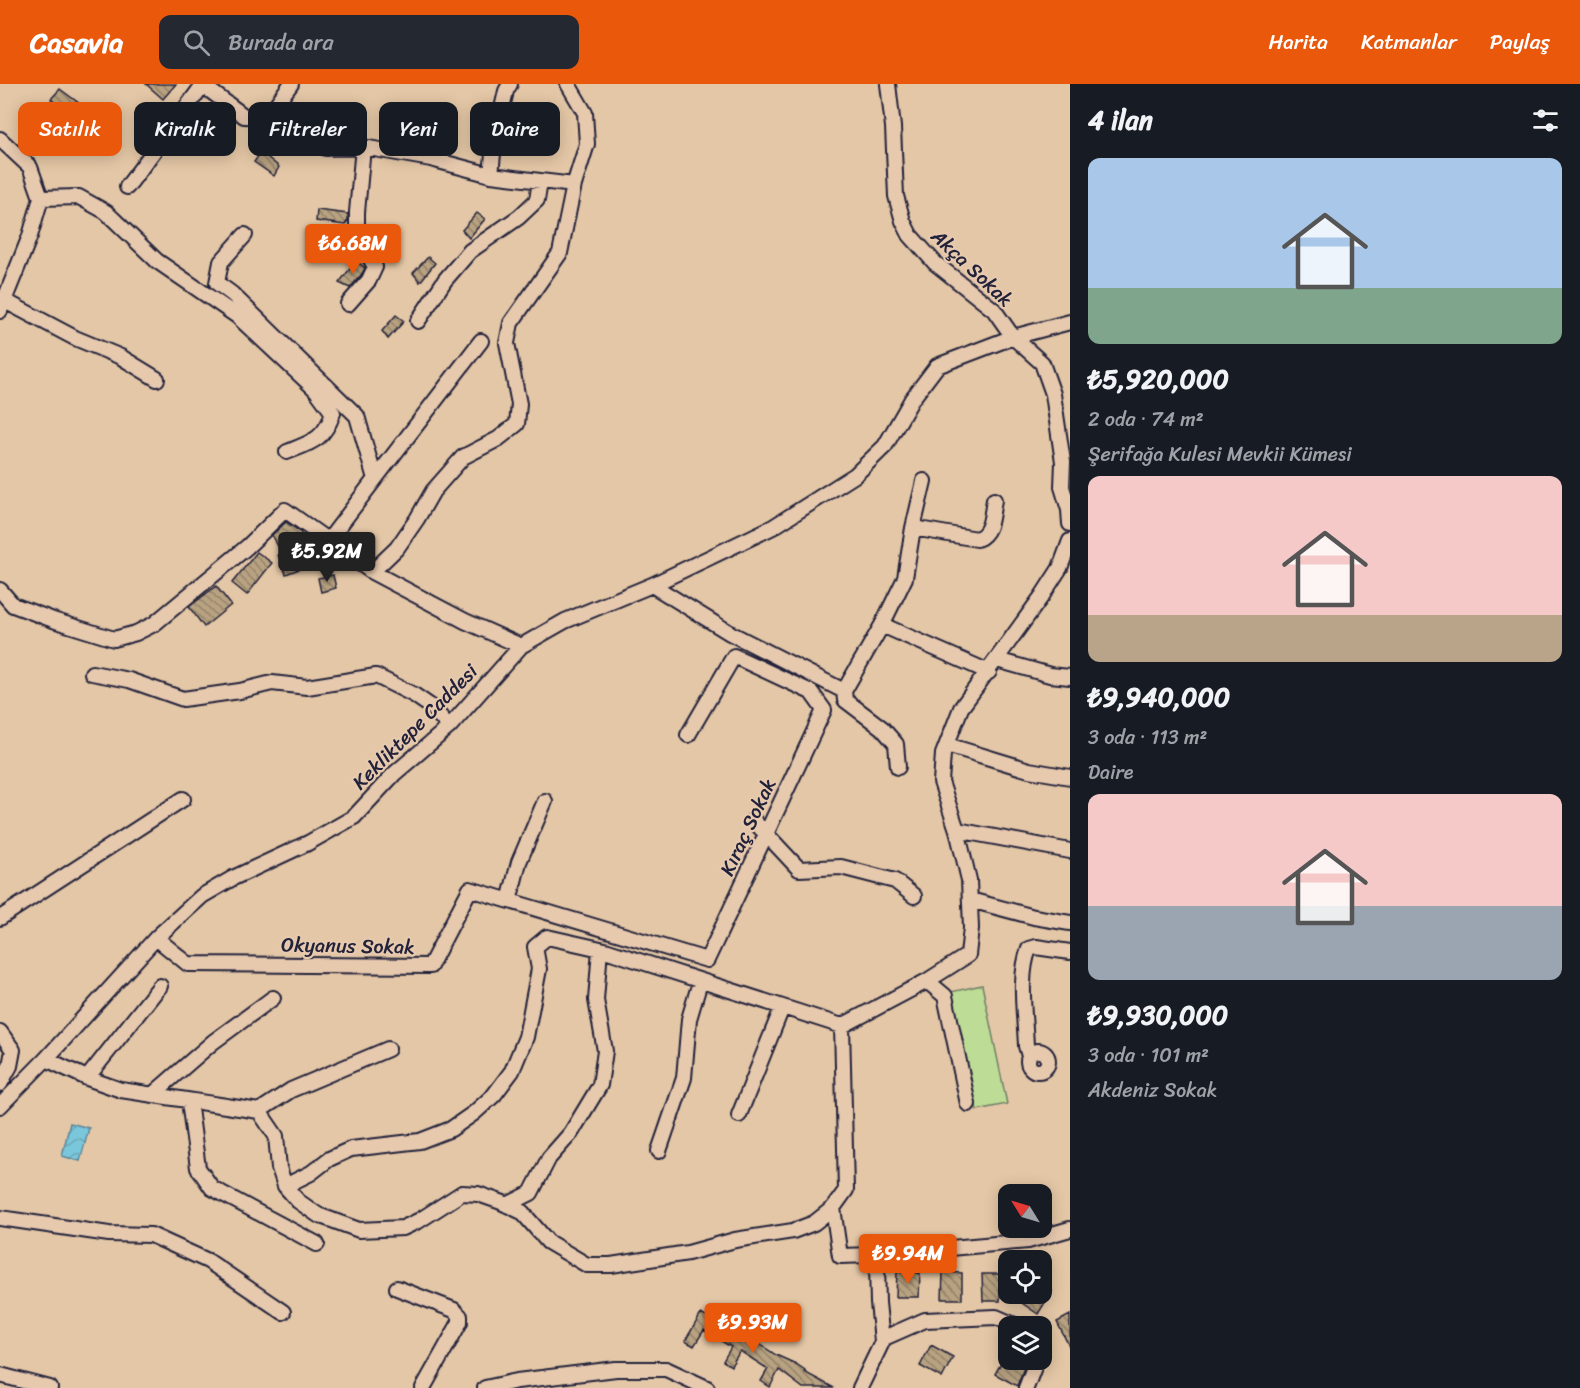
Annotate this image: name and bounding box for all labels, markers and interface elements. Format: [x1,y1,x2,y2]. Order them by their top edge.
search box [159,15,579,69]
text: Casavia [30,18,123,67]
text: Burada ara [228,23,334,62]
text: Harita [1268,23,1328,61]
text: Katmanlar [1361,23,1457,61]
text: Paylaş [1490,23,1550,61]
icon: search [180,26,213,59]
text: 4 ilan [1088,97,1153,143]
chip: Satılık [18,102,122,156]
chip: Kiralık [134,102,236,156]
chip: Filtreler [248,102,367,156]
chip: Yeni [379,102,458,156]
chip: Daire [470,102,560,156]
icon: filters [1529,104,1562,137]
icon: home [1271,197,1379,305]
street label: Akça Sokak [922,219,1022,316]
pin: ₺6.68M [304,224,402,275]
text: ₺6.68M [319,226,387,261]
text: ₺5,920,000 [1088,356,1229,402]
text: 2 oda · 74 m² [1088,402,1204,437]
text: Şerifağa Kulesi Mevkii Kümesi [1088,437,1352,472]
icon: home [1271,515,1379,623]
pin: ₺5.92M [278,532,376,583]
text: ₺5.92M [292,534,362,569]
street label: Kekliktepe Caddesi [343,654,488,799]
text: ₺9,940,000 [1088,674,1230,720]
text: 3 oda · 113 m² [1088,720,1207,755]
text: Daire [1088,755,1133,790]
street label: Kıraç Sokak [710,772,786,882]
icon: home [1271,833,1379,941]
street label: Okyanus Sokak [281,927,415,965]
text: ₺9,930,000 [1088,992,1228,1038]
text: 3 oda · 101 m² [1088,1038,1209,1073]
text: Akdeniz Sokak [1088,1073,1217,1108]
north arrow [998,1184,1052,1238]
map controls [998,1184,1052,1370]
pin: ₺9.94M [859,1234,957,1285]
text: ₺9.94M [873,1236,943,1271]
button: locate [998,1250,1052,1304]
pin: ₺9.93M [704,1303,802,1354]
text: ₺9.93M [719,1305,787,1340]
button: layers [998,1316,1052,1370]

